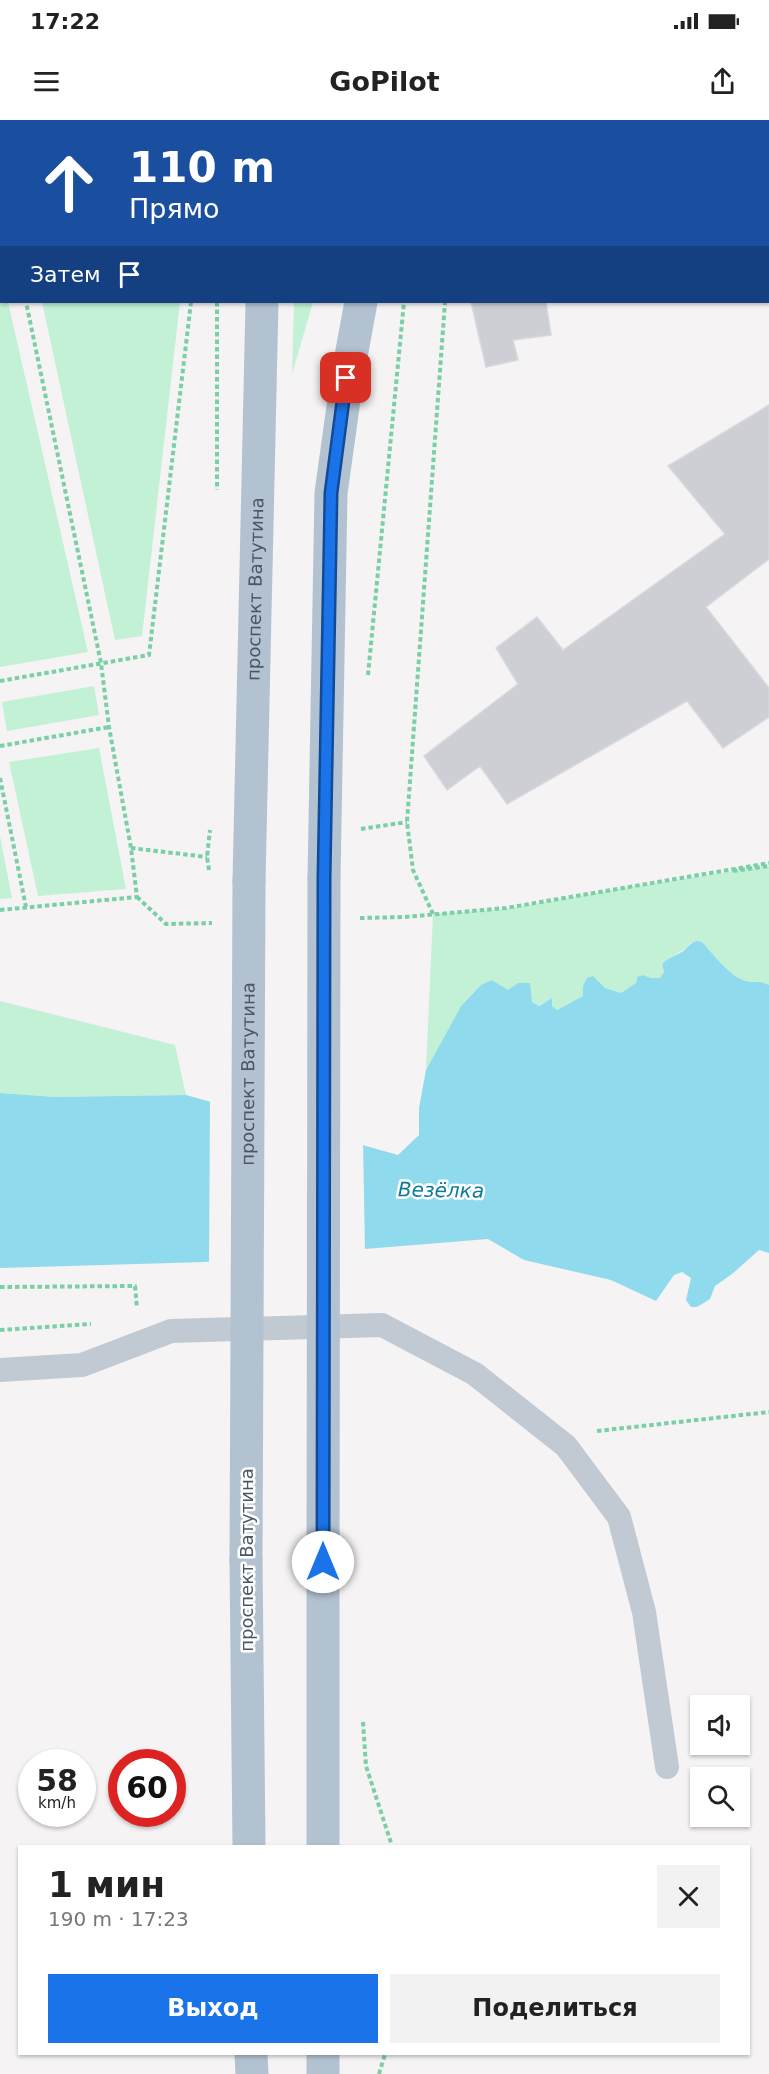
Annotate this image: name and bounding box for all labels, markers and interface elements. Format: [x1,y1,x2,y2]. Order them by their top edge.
text: 17:22 [30,9,100,34]
icon: menu [30,65,63,98]
icon: share [706,65,739,98]
text: GoPilot [329,66,440,97]
text: 110 m [129,143,275,192]
icon: ahead [30,144,108,222]
text: Прямо [129,193,220,224]
icon: arrive [113,258,146,291]
text: Затем [30,262,101,287]
pin [320,352,371,403]
icon: arrive [329,361,362,394]
street label: проспект Ватутина [242,497,268,681]
street label: проспект Ватутина [237,982,259,1166]
water label: Везёлка [398,1177,484,1203]
street label: проспект Ватутина [236,1468,257,1652]
position arrow [291,1530,355,1594]
map controls [690,1695,750,1827]
button: sound [690,1695,750,1755]
speed limit sign: 60 [108,1749,186,1827]
text: 58 [36,1763,78,1798]
button: search [690,1767,750,1827]
text: km/h [38,1794,76,1812]
text: 1 мин [48,1864,165,1905]
button: close [657,1865,720,1928]
text: 190 m · 17:23 [48,1907,189,1931]
button: Выход [48,1974,378,2043]
button: Поделиться [390,1974,720,2043]

